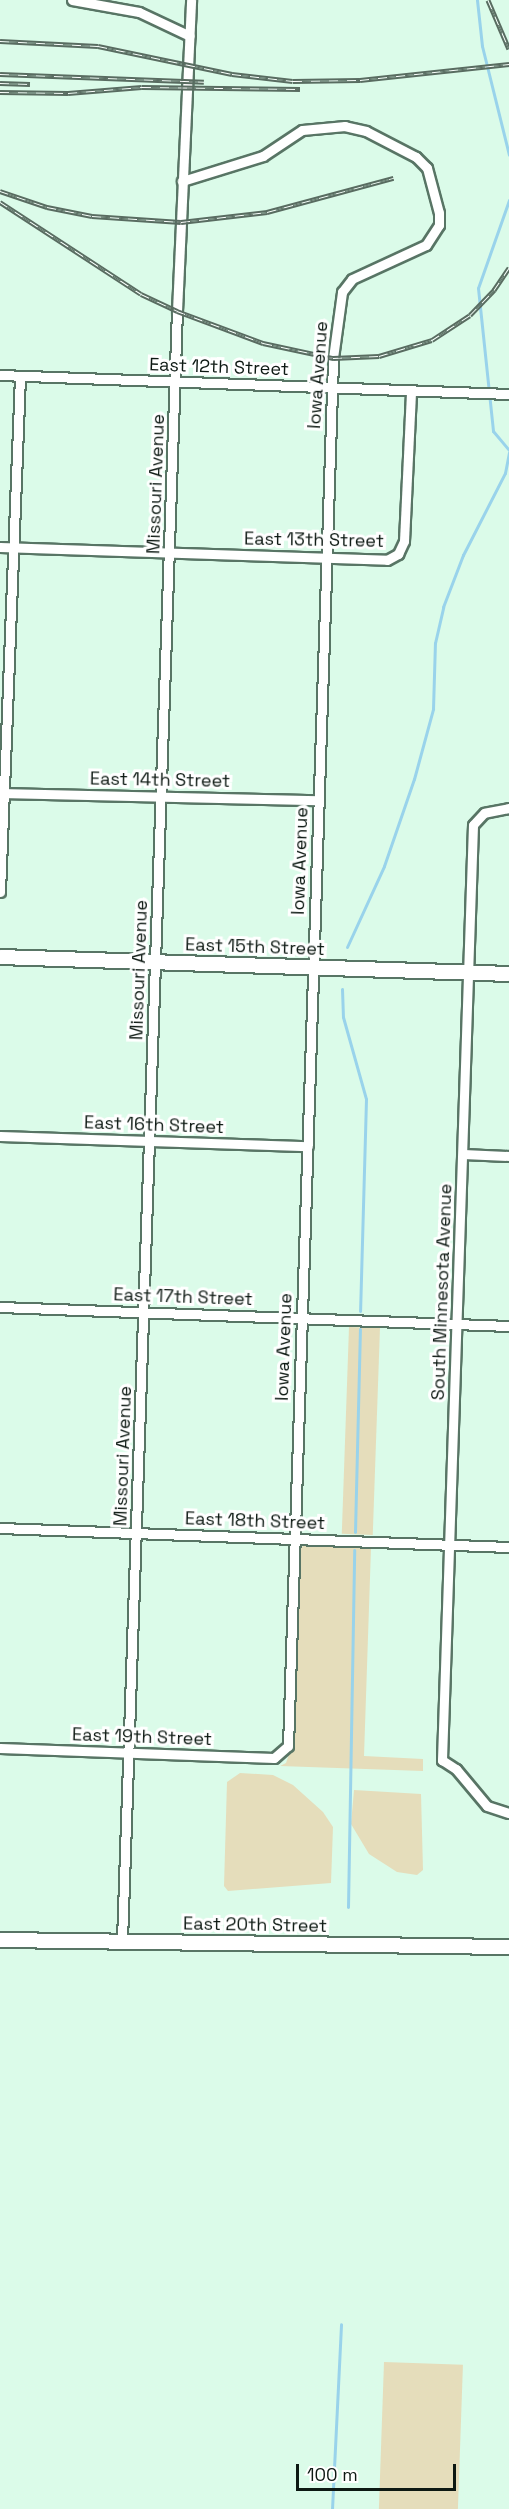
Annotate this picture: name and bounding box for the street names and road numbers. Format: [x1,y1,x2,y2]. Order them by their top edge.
street label: Iowa Avenue [303,320,333,430]
street label: East 12th Street [149,354,289,380]
street label: Missouri Avenue [143,413,169,555]
street label: East 13th Street [244,528,384,552]
street label: East 14th Street [90,768,230,792]
street label: Iowa Avenue [287,807,313,915]
street label: Missouri Avenue [126,899,152,1041]
street label: East 15th Street [185,934,325,960]
street label: East 16th Street [84,1112,224,1138]
street label: South Minnesota Avenue [427,1183,457,1401]
street label: East 17th Street [113,1284,253,1310]
street label: Iowa Avenue [271,1293,297,1401]
street label: Missouri Avenue [110,1385,136,1527]
street label: East 18th Street [185,1508,325,1534]
street label: East 19th Street [72,1724,212,1750]
street label: East 20th Street [183,1913,327,1937]

